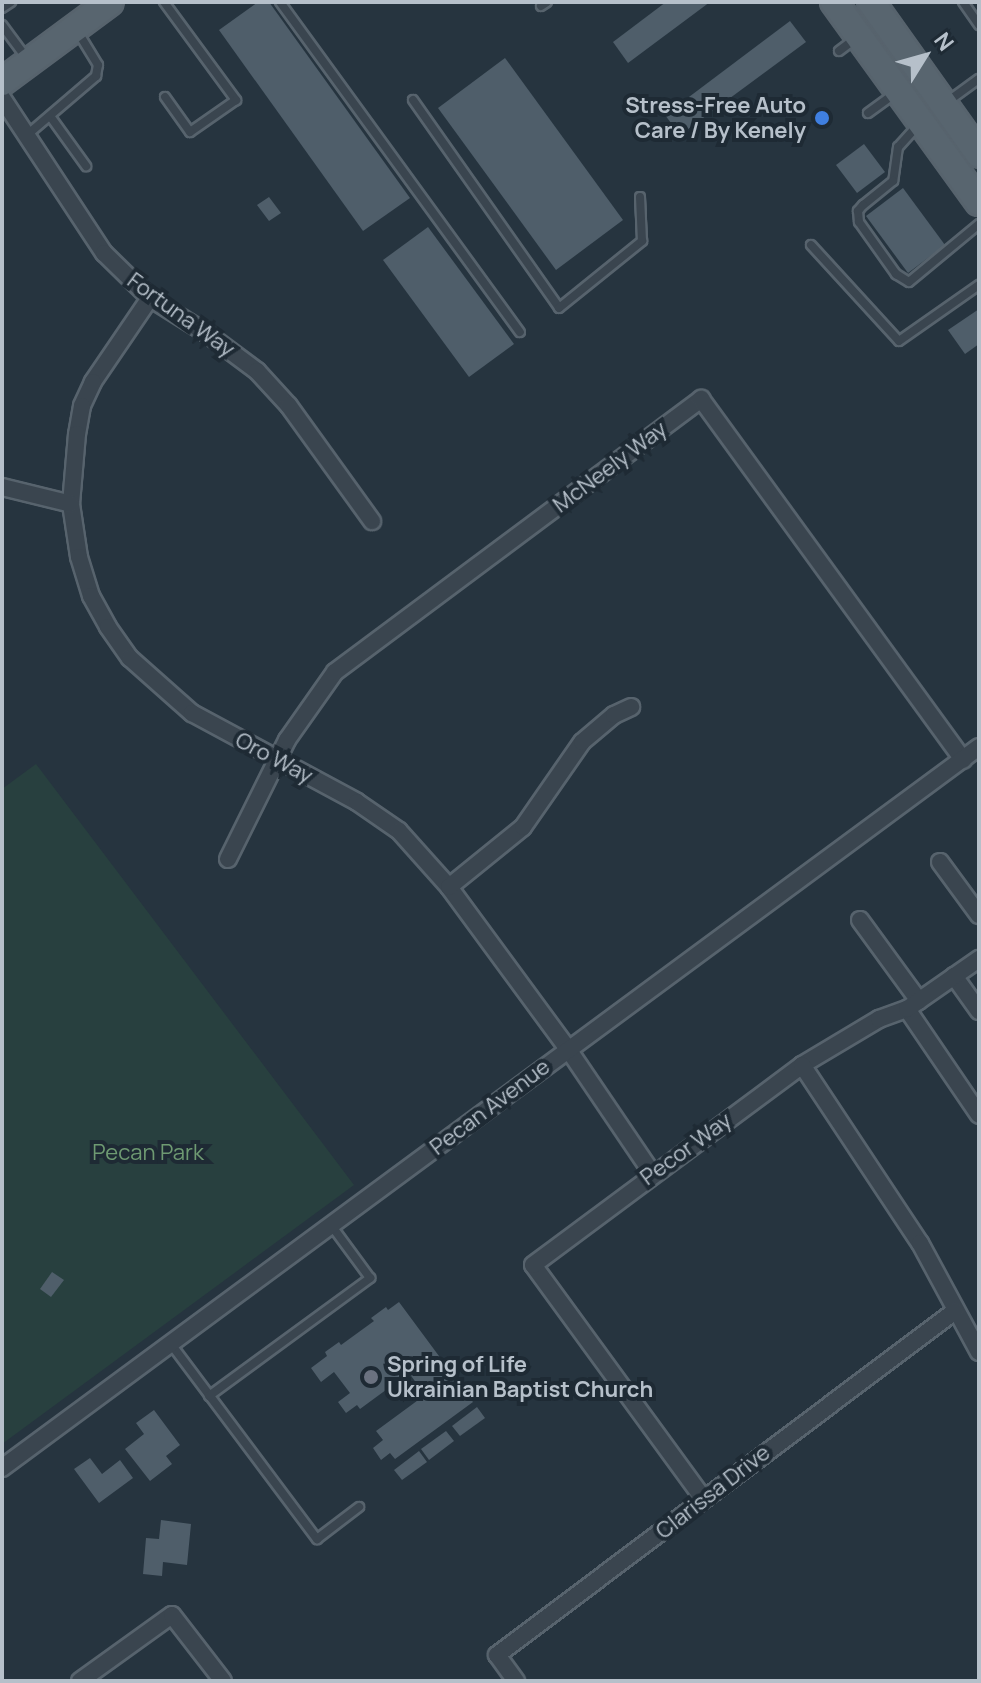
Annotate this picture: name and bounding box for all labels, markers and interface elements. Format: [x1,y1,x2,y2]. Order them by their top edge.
north arrow [885,16,965,96]
text: N [927,26,961,57]
place label: Stress-Free Auto Care / By Kenely [625,92,806,144]
marker: Stress-Free Auto Care / By Kenely [813,109,831,127]
street label: Fortuna Way [122,267,240,363]
street label: McNeely Way [548,416,672,518]
street label: Oro Way [231,727,317,789]
street label: Pecan Avenue [425,1053,555,1161]
street label: Pecor Way [635,1107,737,1191]
park label: Pecan Park [92,1140,204,1166]
place label: Spring of Life Ukrainian Baptist Church [387,1351,653,1402]
marker: Spring of Life Ukrainian Baptist Church [362,1368,380,1386]
street label: Clarissa Drive [651,1439,775,1545]

